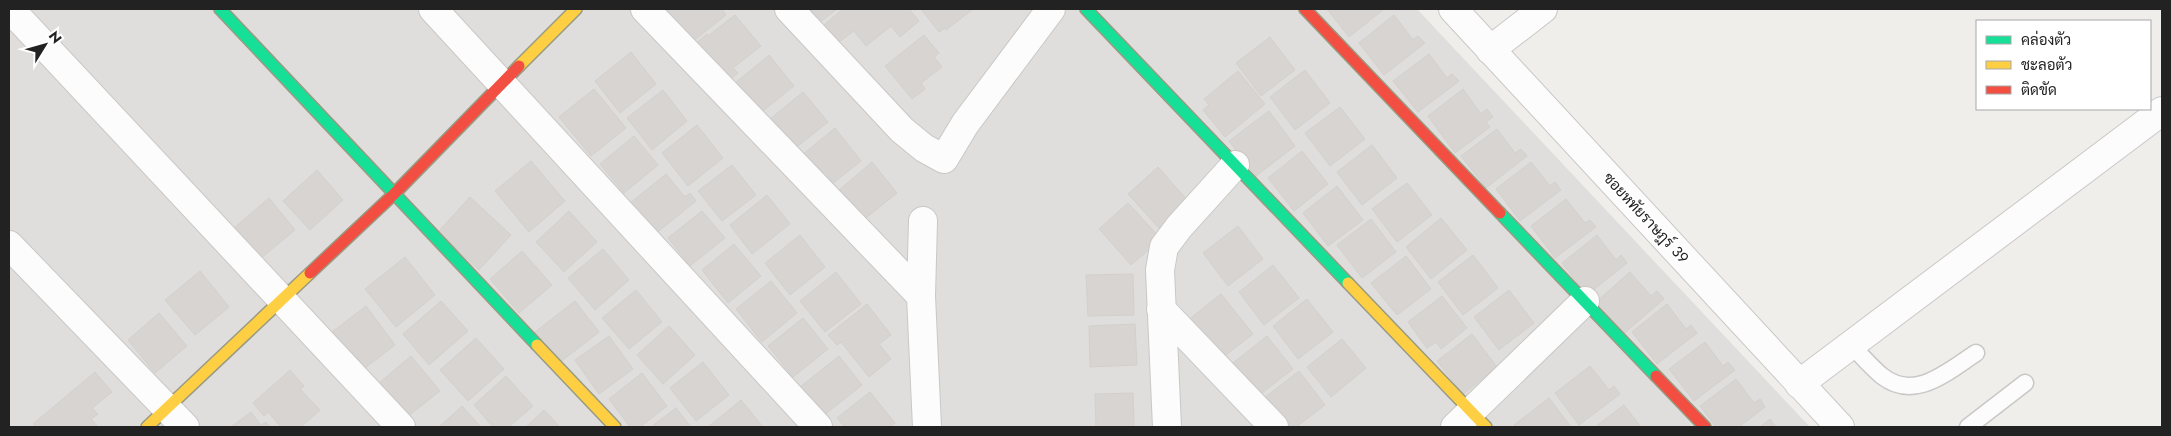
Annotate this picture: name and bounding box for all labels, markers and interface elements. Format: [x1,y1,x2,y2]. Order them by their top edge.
north arrow [20,20,70,70]
legend [1976,20,2151,110]
text: N [44,27,67,48]
text: คล่องตัว [2021,29,2071,51]
text: ชะลอตัว [2021,54,2072,76]
text: ติดขัด [2021,79,2057,101]
street label: ซอยหทัยราษฎร์ 39 [1598,168,1694,268]

